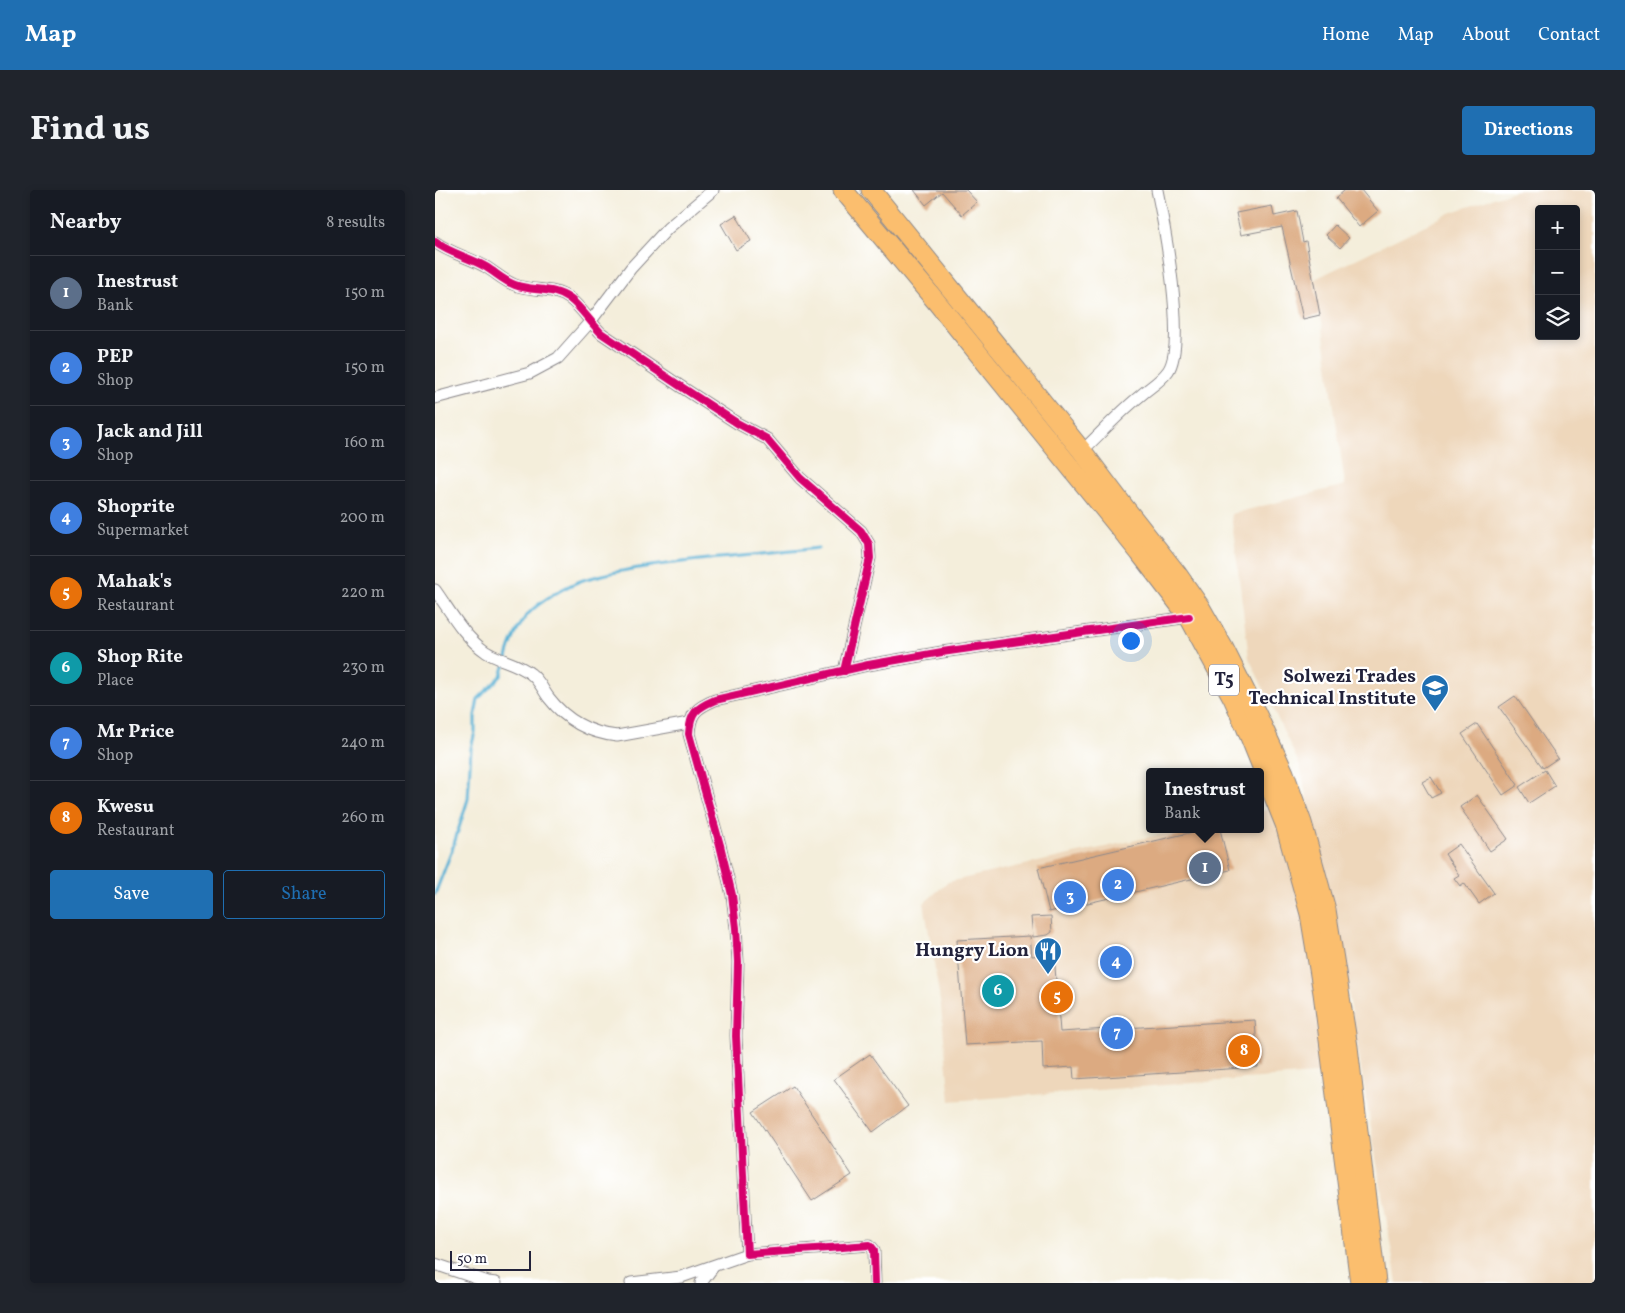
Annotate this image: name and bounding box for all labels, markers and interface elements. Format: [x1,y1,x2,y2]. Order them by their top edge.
text: Map [25,18,76,52]
text: Home [1322,23,1370,48]
text: Map [1398,23,1434,48]
text: About [1462,23,1510,48]
text: Contact [1538,23,1600,48]
text: Find us [30,106,150,154]
button: Directions [1462,106,1595,155]
map controls [1535,205,1580,340]
button: + [1535,205,1580,250]
text: Nearby [50,208,121,237]
text: 8 results [326,212,385,234]
button: − [1535,250,1580,295]
text: Inestrust [97,269,178,295]
text: 1 [63,282,69,304]
text: 150 m [344,282,385,304]
text: Bank [97,295,133,317]
button: layers [1535,295,1580,340]
text: PEP [97,344,133,370]
text: 2 [62,357,70,379]
text: 150 m [344,357,385,379]
text: Shop [97,370,133,392]
text: Jack and Jill [97,419,203,445]
text: 3 [62,432,70,454]
text: 160 m [344,432,385,454]
text: Shop [97,445,133,467]
text: Shoprite [97,494,175,520]
text: 4 [61,507,71,529]
text: 200 m [340,507,385,529]
text: Supermarket [97,520,189,542]
text: Mahak's [97,569,172,595]
text: 5 [62,582,70,604]
text: 220 m [341,582,385,604]
text: Restaurant [97,595,175,617]
your location [1118,628,1144,654]
text: Shop Rite [97,644,183,670]
text: 6 [62,657,70,679]
text: 230 m [342,657,385,679]
road number: T5 [1209,664,1239,696]
place label: Solwezi Trades Technical Institute [1248,664,1416,712]
text: Place [97,670,134,692]
school or university icon: Solwezi Trades Technical Institute [1420,673,1450,712]
text: Mr Price [97,719,174,745]
text: 7 [62,732,70,754]
text: 240 m [341,732,385,754]
text: Shop [97,745,133,767]
popup [1146,768,1264,833]
text: Inestrust [1164,777,1246,803]
text: Kwesu [97,794,154,820]
text: Bank [1164,803,1201,825]
text: 8 [62,807,70,829]
text: 260 m [341,807,385,829]
text: Restaurant [97,820,175,842]
pin: 1 [1189,849,1221,887]
pin: 2 [1102,866,1134,904]
button: Save [50,870,213,919]
button: Share [223,870,385,919]
pin: 3 [1054,878,1086,916]
restaurant icon: Hungry Lion [1033,936,1063,975]
place label: Hungry Lion [915,938,1029,964]
pin: 4 [1100,943,1132,981]
pin: 6 [982,972,1014,1010]
pin: 5 [1041,978,1073,1016]
pin: 7 [1101,1014,1133,1052]
pin: 8 [1228,1032,1260,1070]
scale bar [450,1248,531,1271]
text: 50 m [457,1250,487,1269]

